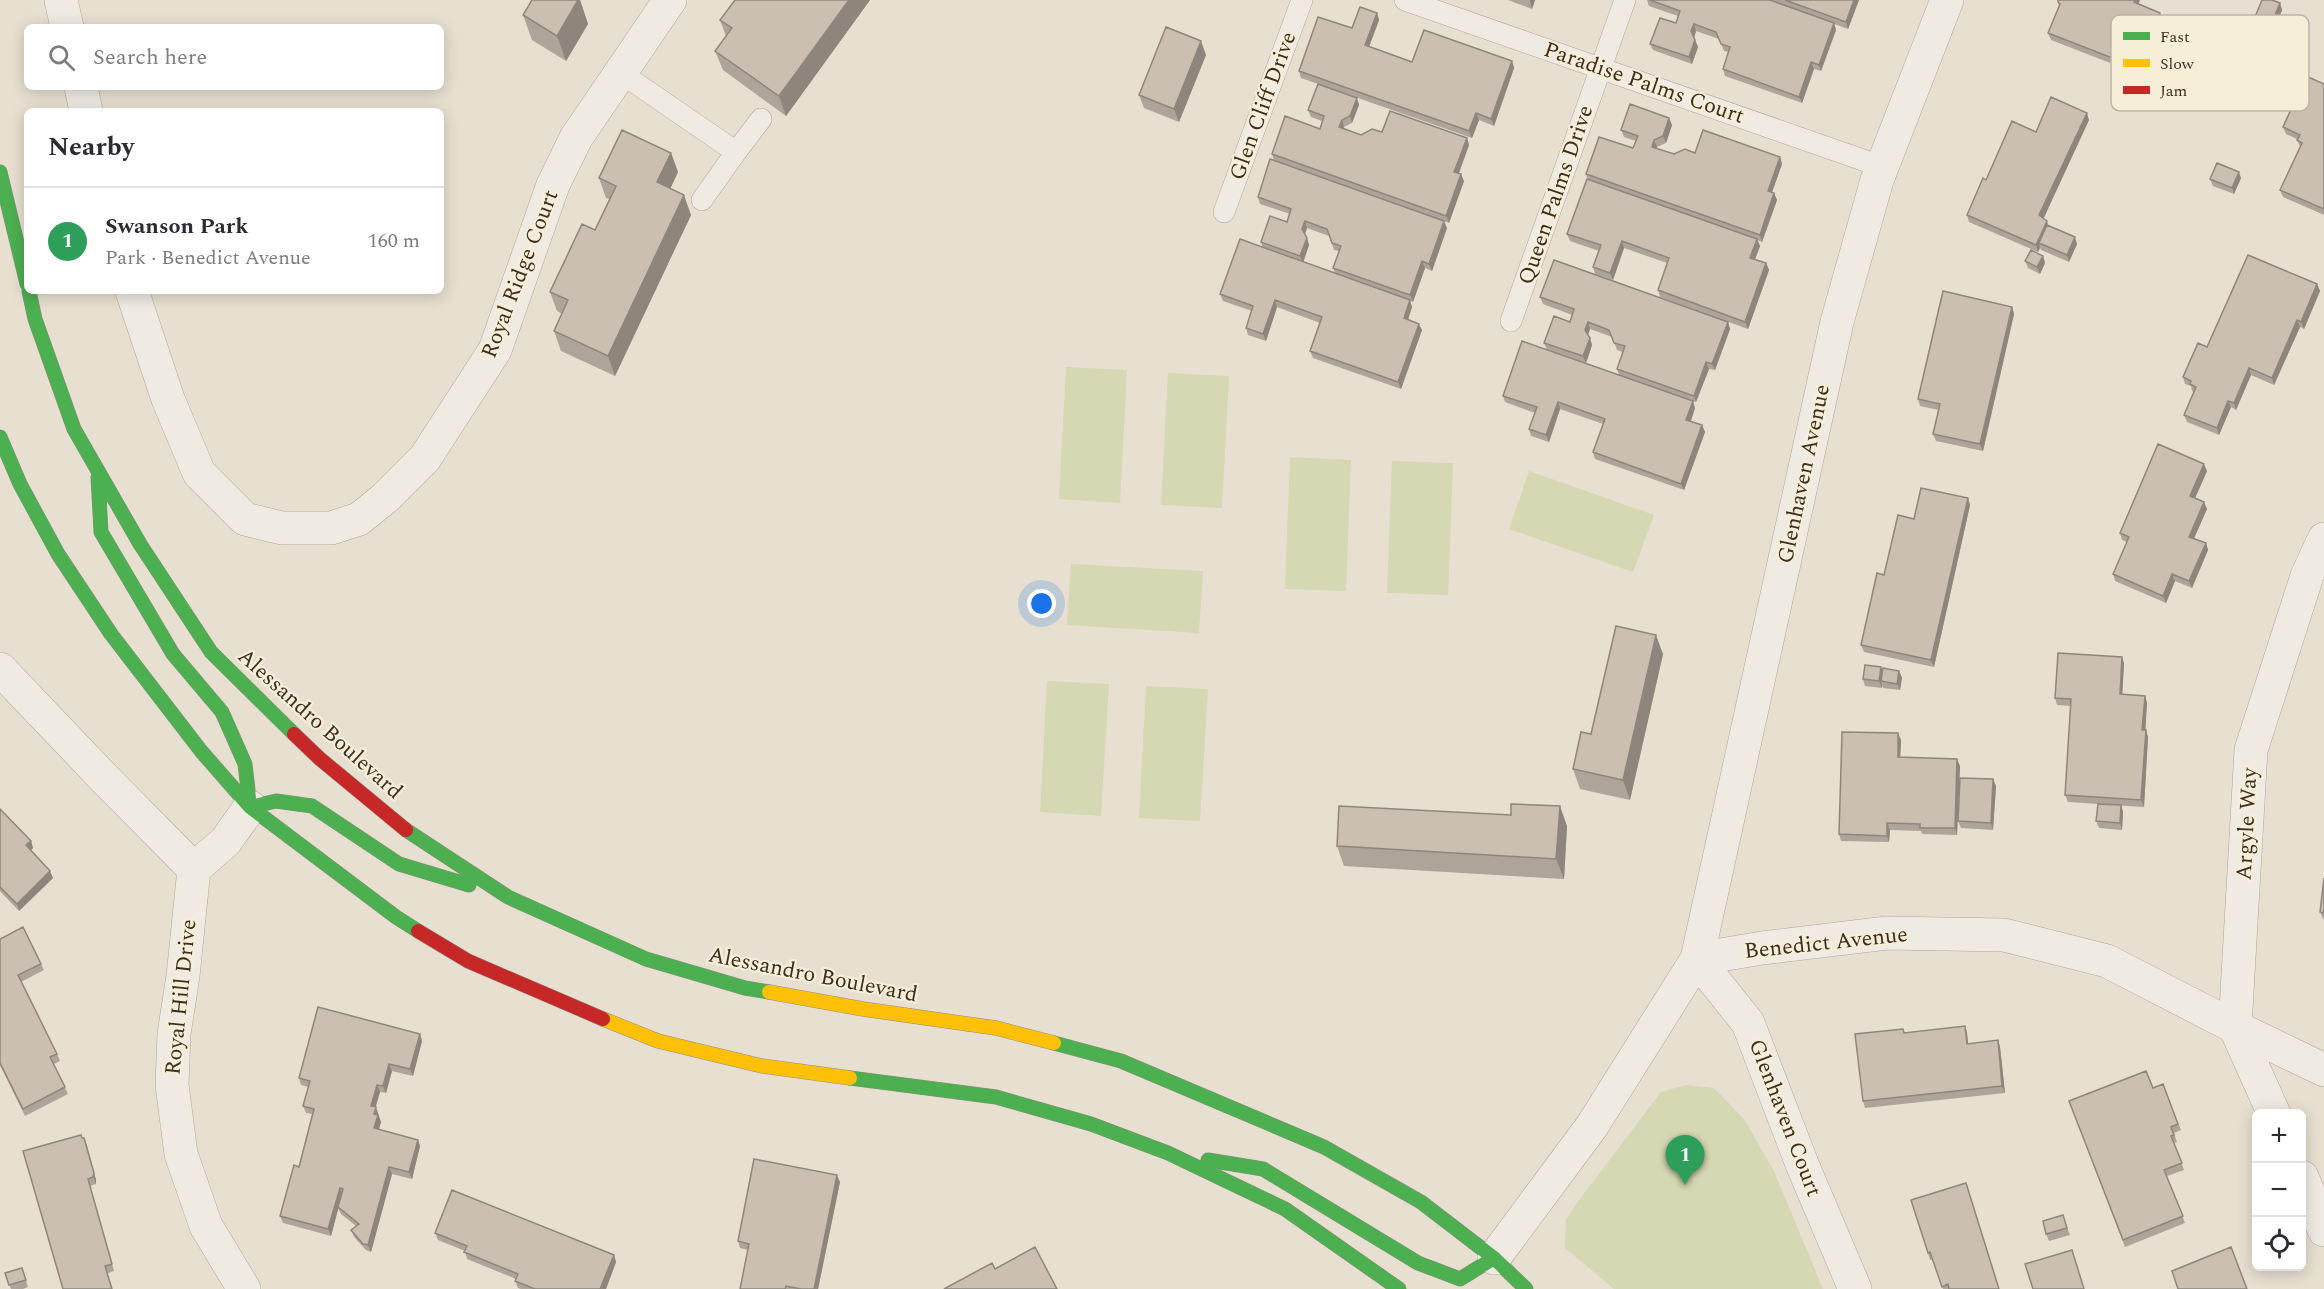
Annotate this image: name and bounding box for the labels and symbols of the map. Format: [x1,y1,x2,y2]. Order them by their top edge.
legend [2111,15,2309,111]
text: Fast [2160,25,2190,49]
street label: Glen Cliff Drive [1221,27,1305,185]
street label: Paradise Palms Court [1539,33,1749,133]
text: Slow [2160,52,2195,76]
text: Jam [2160,79,2188,103]
street label: Queen Palms Drive [1510,101,1602,289]
street label: Royal Ridge Court [473,185,567,363]
street label: Glenhaven Avenue [1769,381,1839,567]
your location [1027,589,1056,618]
street label: Alessandro Boulevard [230,641,410,807]
street label: Argyle Way [2228,765,2267,881]
street label: Royal Hill Drive [156,917,206,1077]
street label: Benedict Avenue [1743,918,1909,968]
street label: Alessandro Boulevard [706,939,920,1011]
street label: Glenhaven Court [1740,1034,1830,1202]
pin: 1 [1666,1136,1704,1185]

